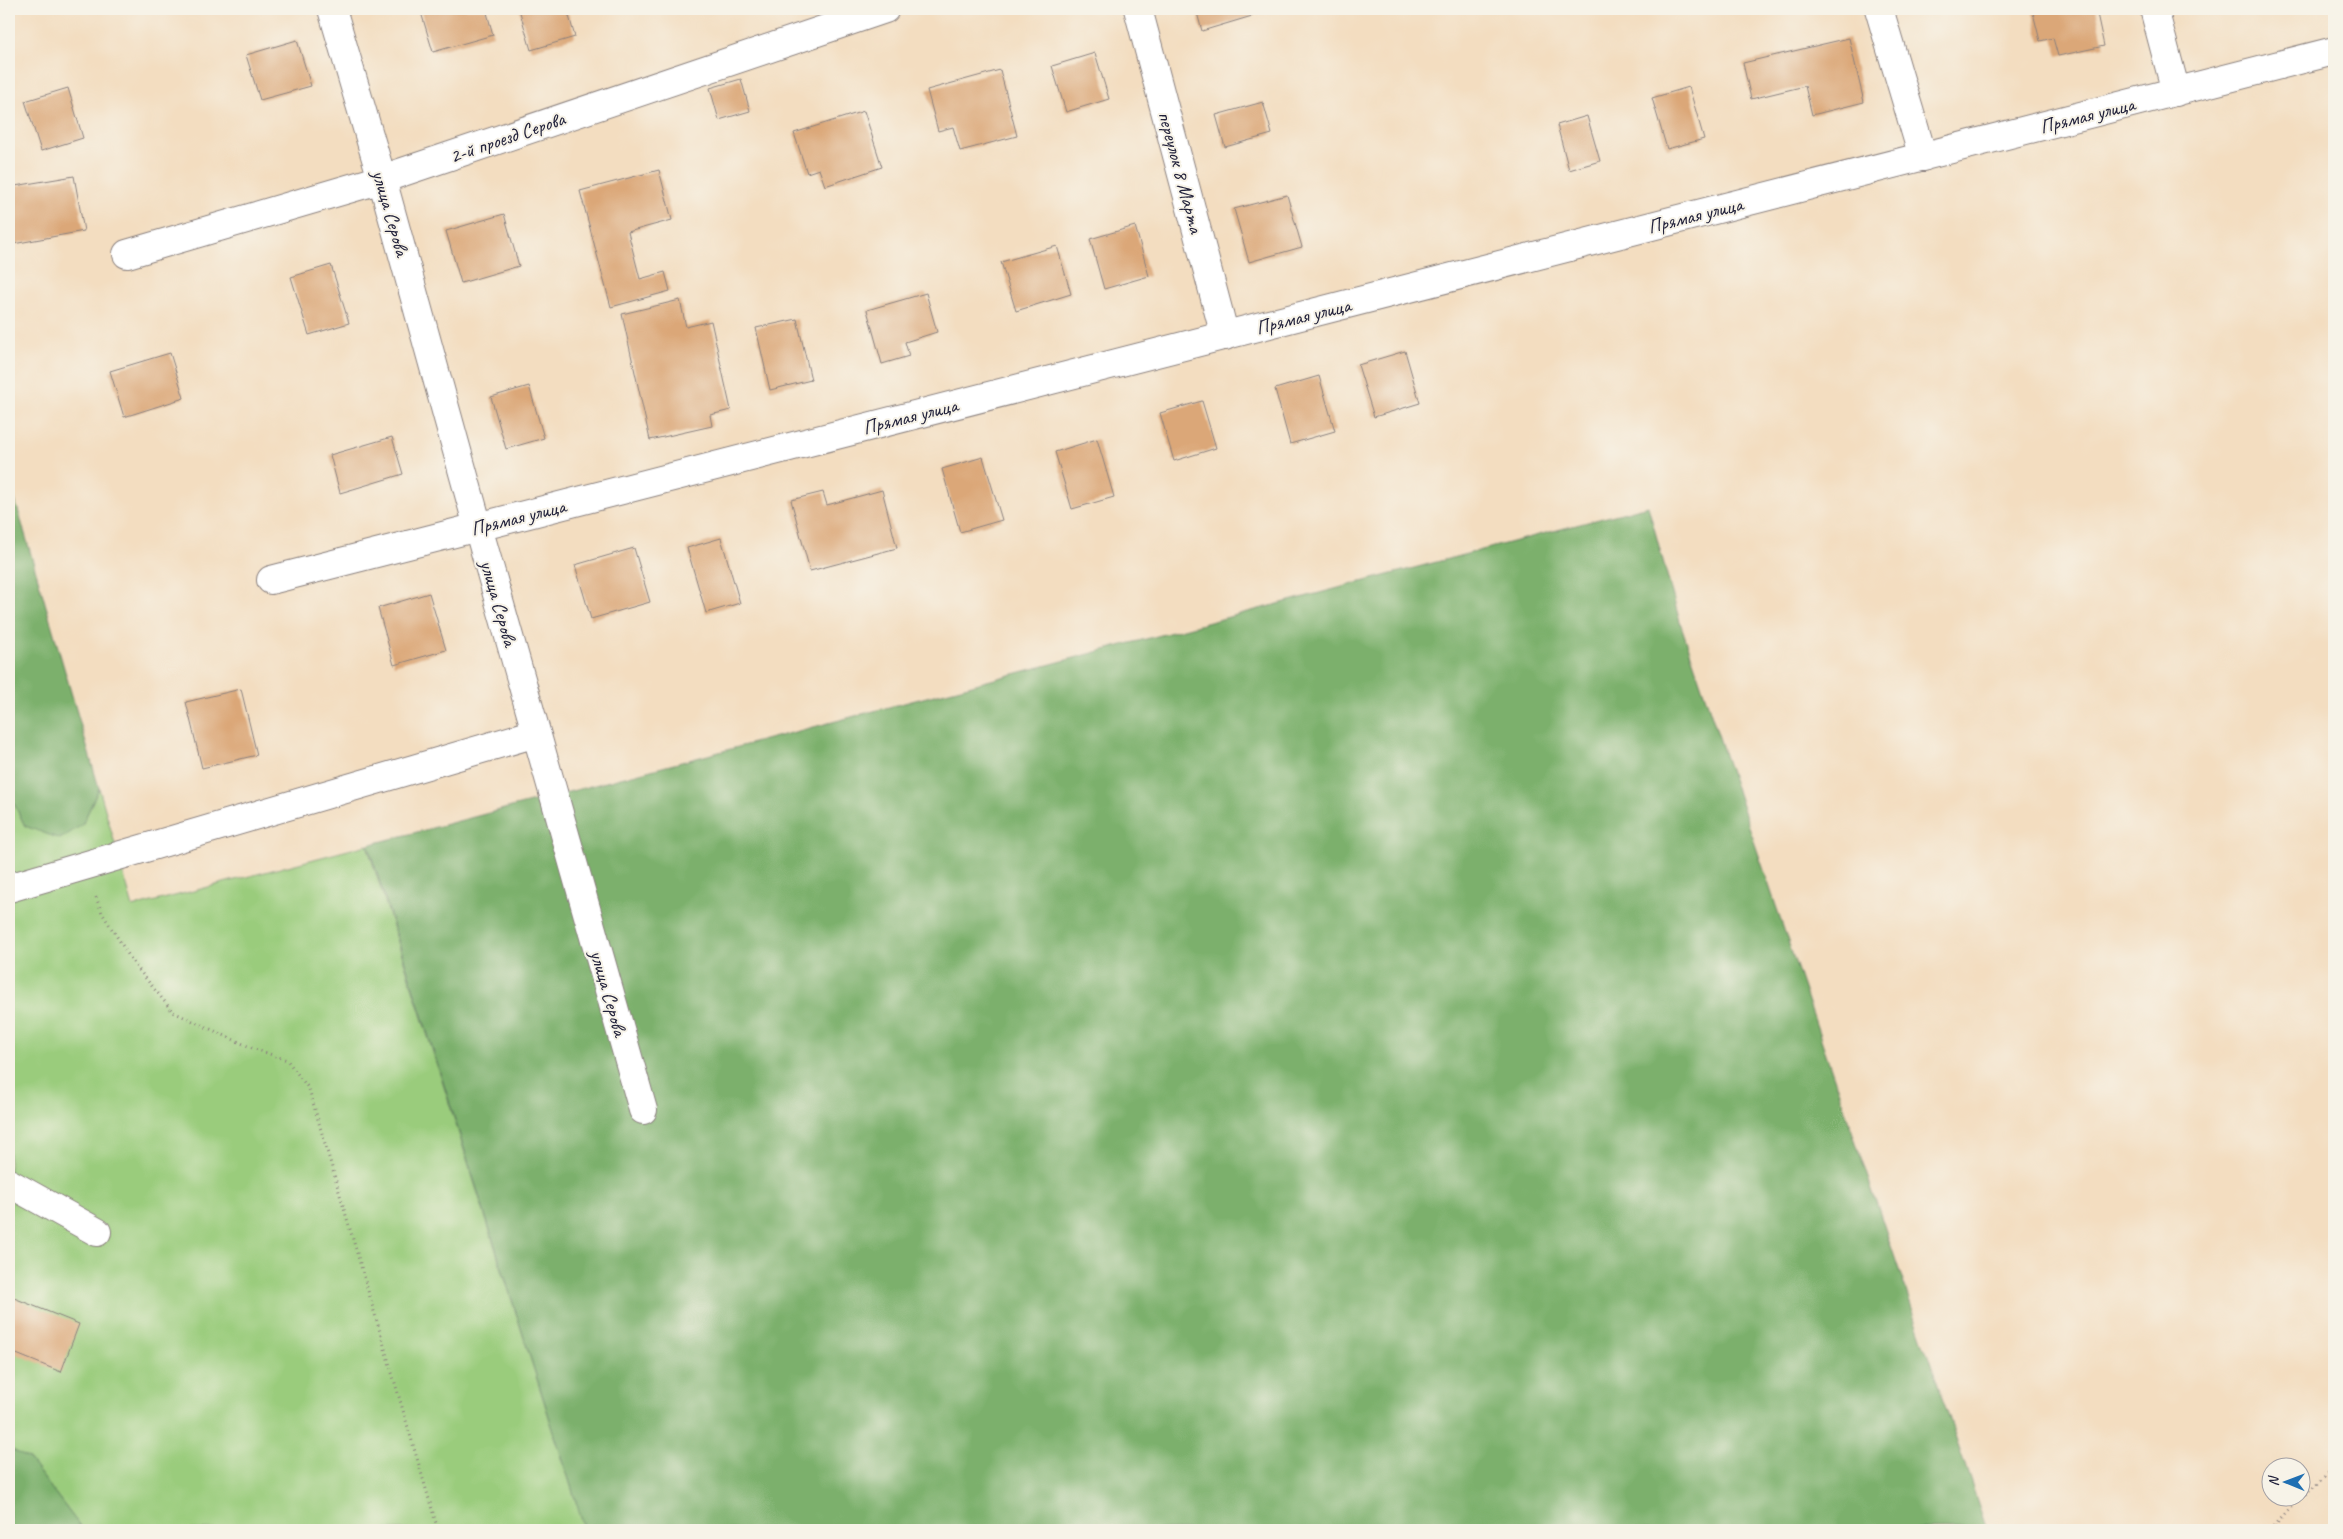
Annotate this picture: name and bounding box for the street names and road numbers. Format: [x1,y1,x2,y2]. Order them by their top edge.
street label: Прямая улица [2037,91,2139,139]
street label: 2-й проезд Серова [446,105,570,169]
street label: переулок 8 Марта [1152,108,1209,238]
street label: улица Серова [366,166,415,261]
street label: Прямая улица [1645,191,1747,239]
street label: Прямая улица [1253,292,1355,340]
street label: Прямая улица [860,392,962,440]
street label: Прямая улица [468,493,570,541]
street label: улица Серова [474,556,523,651]
street label: улица Серова [584,946,633,1041]

